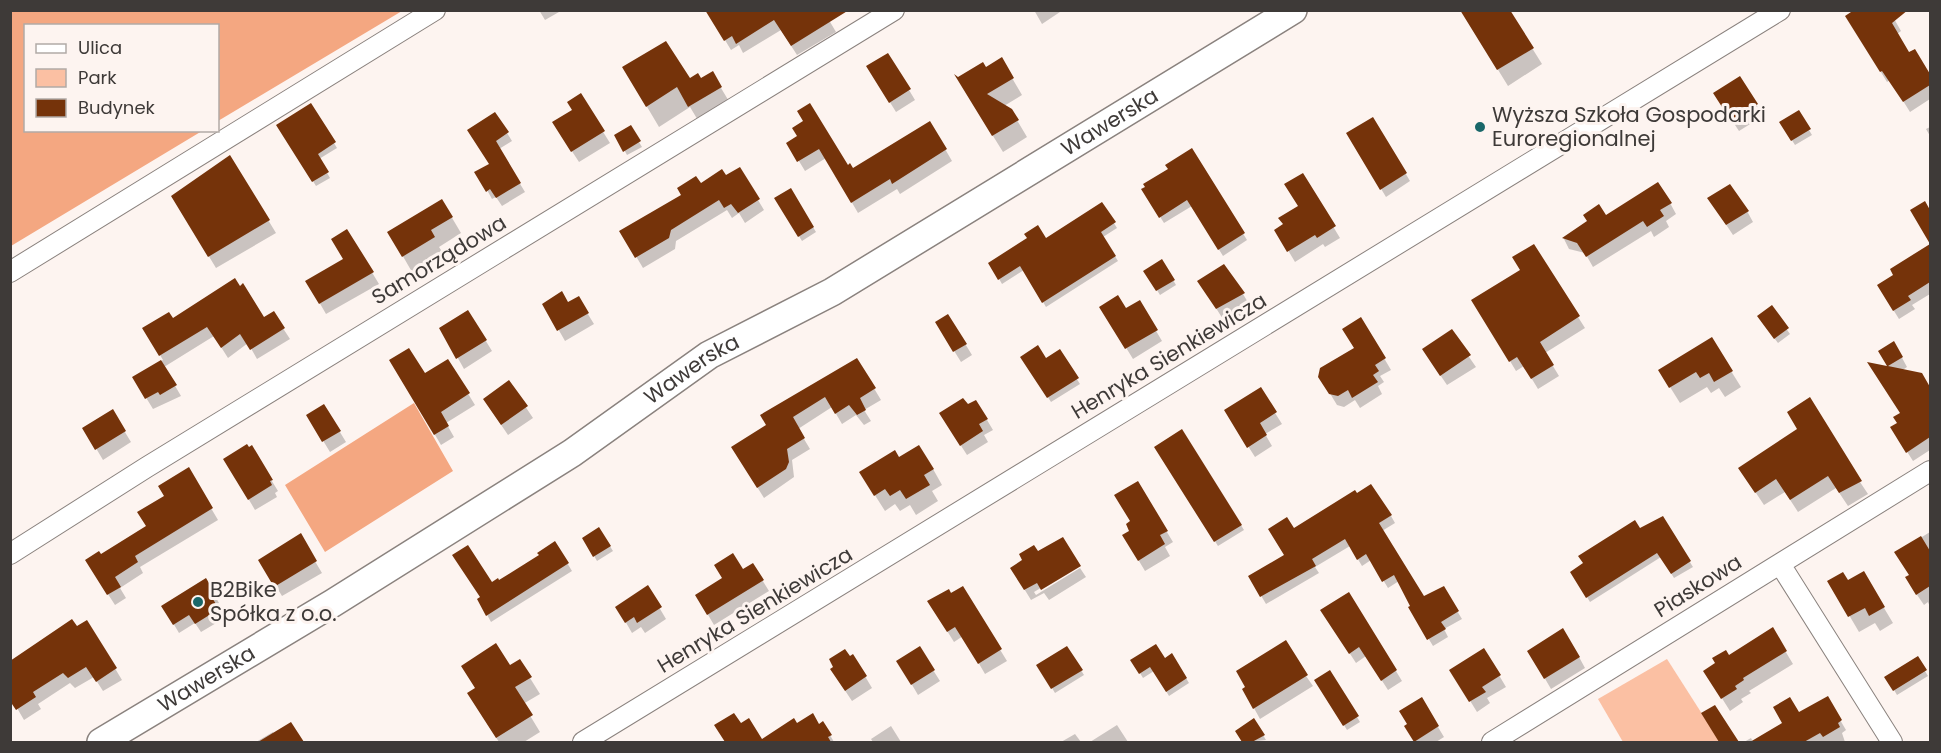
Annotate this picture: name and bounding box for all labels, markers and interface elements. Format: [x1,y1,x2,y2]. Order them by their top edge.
legend [24,24,219,132]
text: Ulica [78,35,122,60]
text: Park [78,65,117,90]
street label: Wawerska [1056,81,1164,162]
text: Budynek [78,95,156,120]
place label: Wyższa Szkoła Gospodarki Euroregionalnej [1492,100,1766,153]
marker: Wyższa Szkoła Gospodarki Euroregionalnej [1473,120,1487,134]
street label: Samorządowa [366,208,511,311]
street label: Henryka Sienkiewicza [1066,286,1272,425]
street label: Wawerska [638,327,744,411]
street label: Henryka Sienkiewicza [652,540,858,679]
street label: Piaskowa [1648,547,1747,624]
place label: B2Bike Spółka z o.o. [210,575,337,628]
marker: B2Bike Spółka z o.o. [191,595,205,609]
street label: Wawerska [152,638,260,719]

